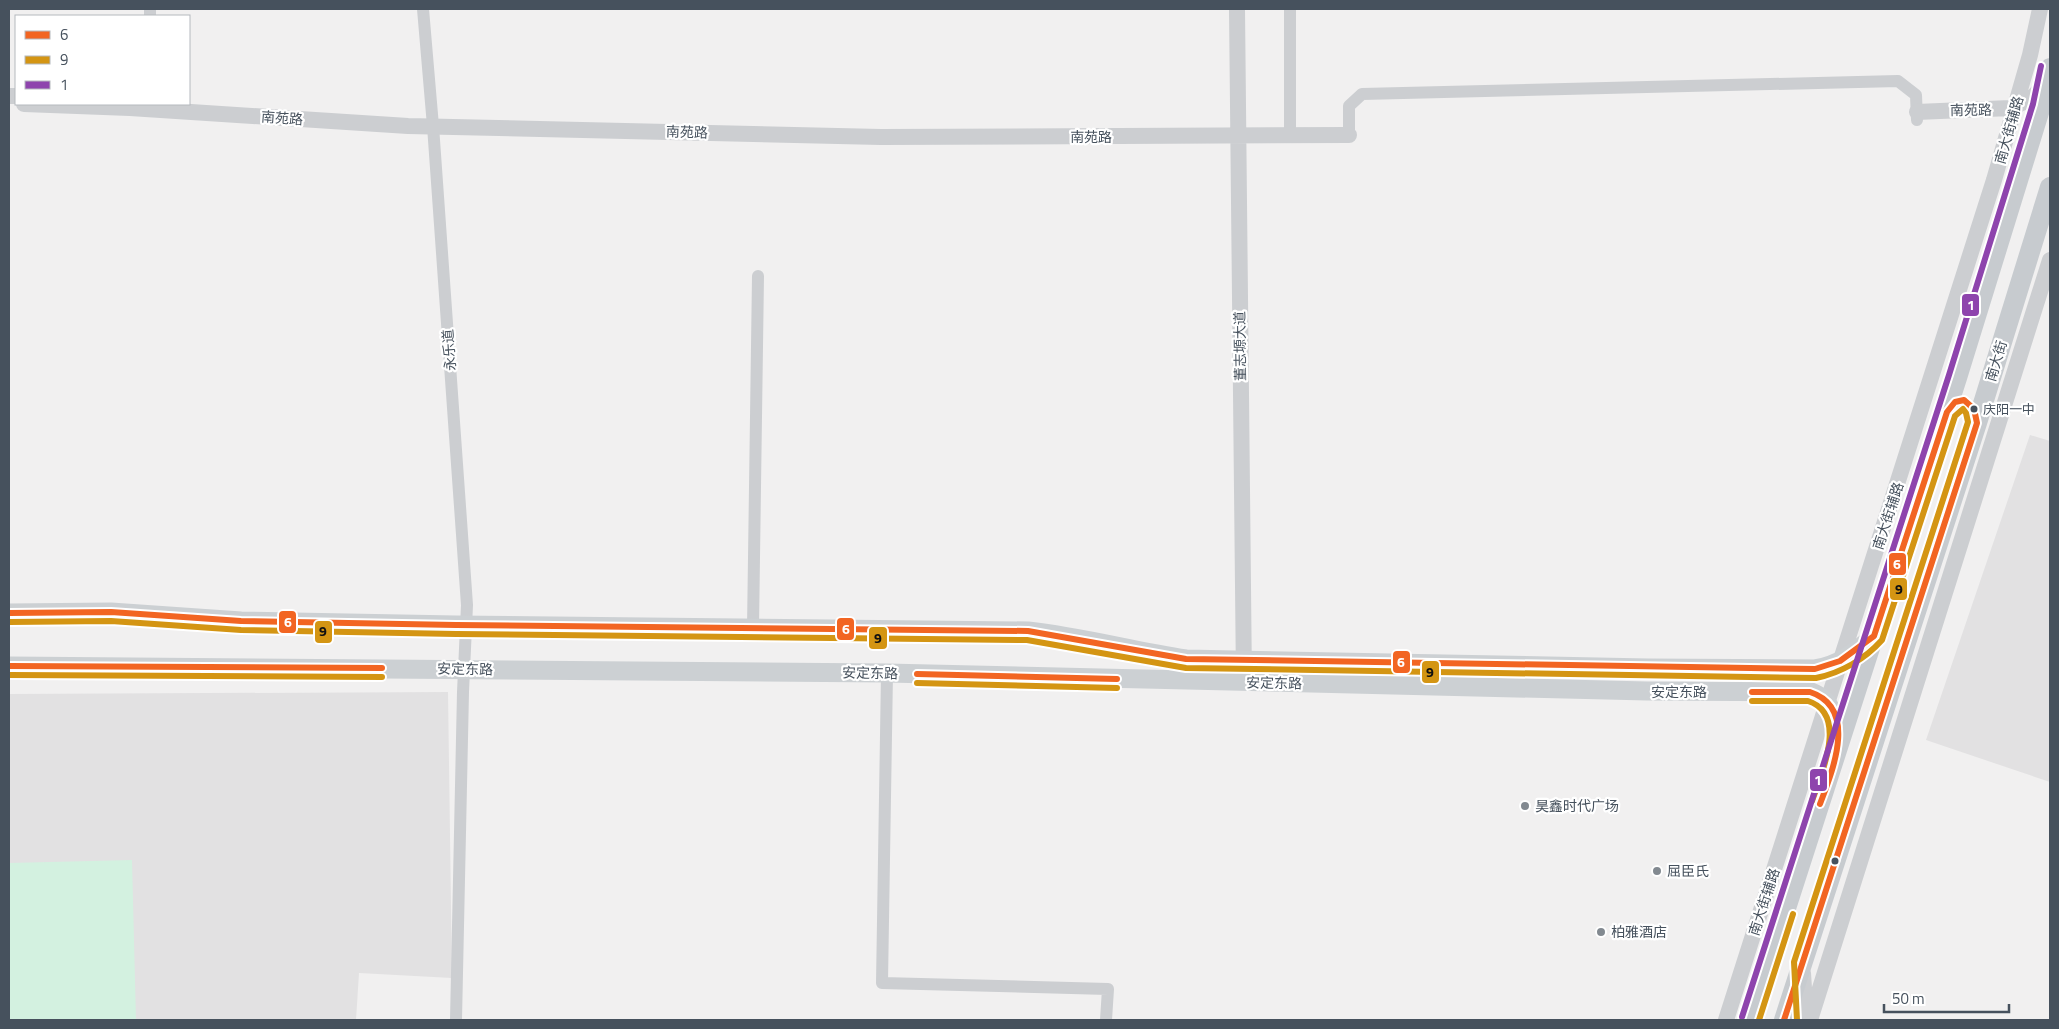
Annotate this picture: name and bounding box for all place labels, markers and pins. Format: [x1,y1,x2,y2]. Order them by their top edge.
place label: 庆阳一中 [1983,399,2035,419]
marker: 庆阳一中 [1969,404,1979,414]
place label: 昊鑫时代广场 [1535,795,1619,816]
marker: 昊鑫时代广场 [1519,800,1531,812]
unlabelled marker [1830,856,1840,866]
place label: 屈臣氏 [1667,860,1709,881]
marker: 屈臣氏 [1651,865,1663,877]
place label: 柏雅酒店 [1611,921,1667,942]
marker: 柏雅酒店 [1595,926,1607,938]

